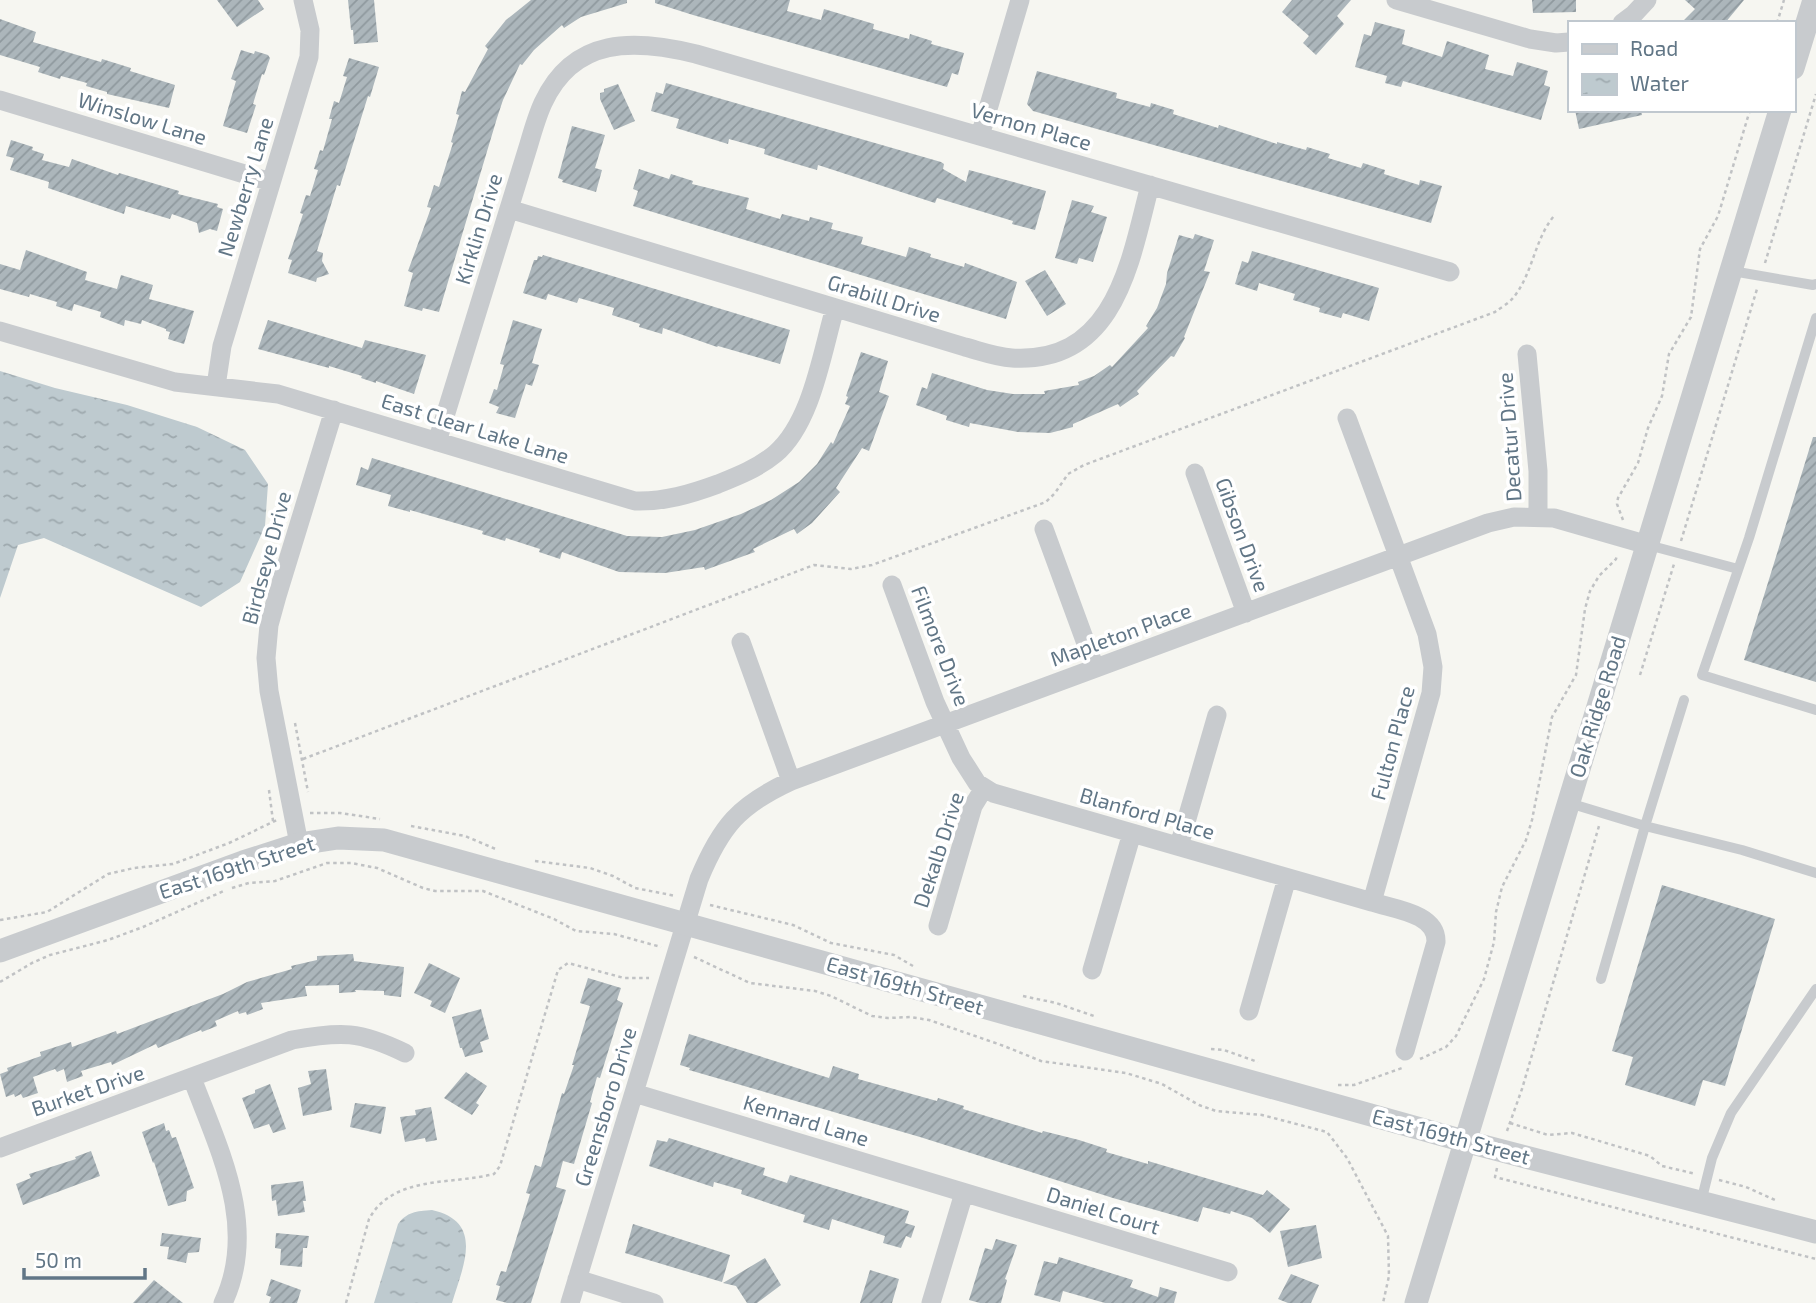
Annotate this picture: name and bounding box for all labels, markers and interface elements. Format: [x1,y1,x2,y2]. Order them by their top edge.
legend [1568,21,1795,112]
text: Road [1630,35,1678,60]
text: Water [1630,70,1689,95]
street label: Winslow Lane [75,86,210,149]
street label: Vernon Place [968,96,1095,155]
street label: Newberry Lane [211,114,278,259]
street label: Kirklin Drive [449,170,506,287]
street label: Grabill Drive [825,269,944,327]
street label: Decatur Drive [1492,372,1525,503]
street label: East Clear Lake Lane [379,387,572,468]
street label: Gibson Drive [1211,474,1276,595]
street label: Birdseye Drive [236,488,295,627]
street label: Filmore Drive [907,582,976,709]
street label: Mapleton Place [1047,597,1194,671]
street label: Oak Ridge Road [1563,633,1630,780]
street label: Fulton Place [1364,683,1419,803]
street label: Blanford Place [1077,781,1218,844]
street label: Dekalb Drive [907,789,968,911]
street label: East 169th Street [156,830,318,904]
street label: East 169th Street [824,950,987,1019]
street label: Greensboro Drive [568,1024,641,1189]
street label: Burket Drive [28,1059,147,1121]
street label: Kennard Lane [741,1089,872,1151]
street label: East 169th Street [1370,1102,1533,1169]
street label: Daniel Court [1044,1181,1163,1239]
scale bar [24,1236,145,1280]
text: 50 m [35,1247,82,1272]

